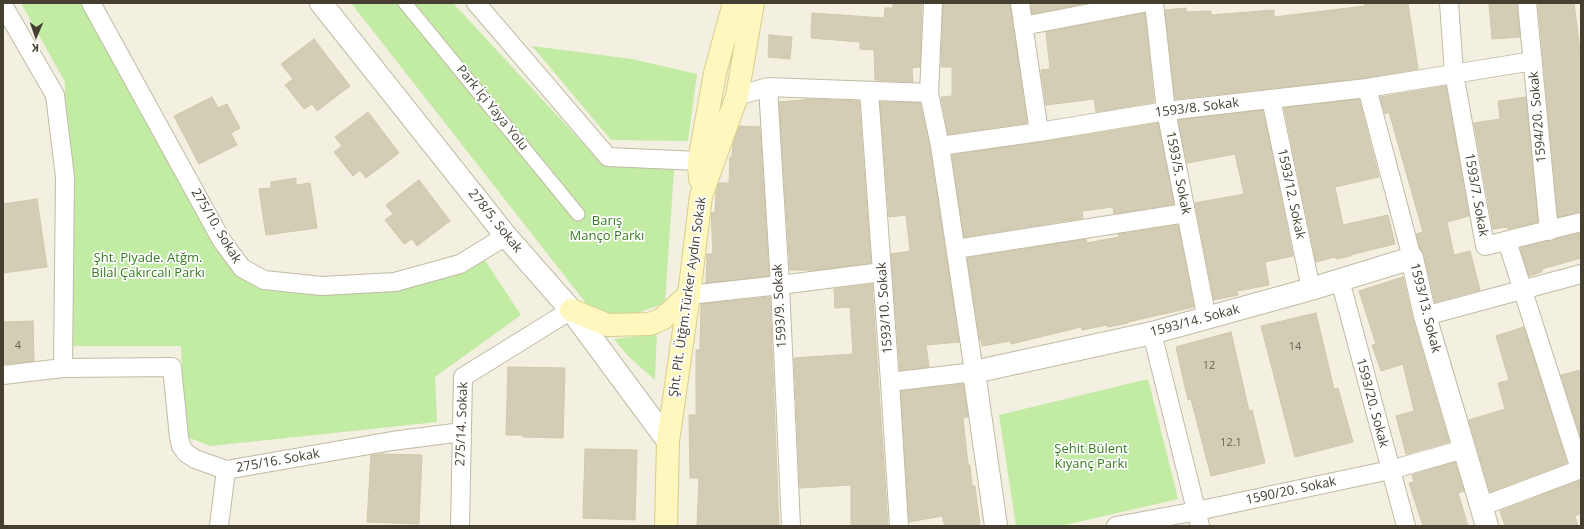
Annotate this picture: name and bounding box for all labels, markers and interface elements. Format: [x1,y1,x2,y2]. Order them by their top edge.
north arrow [16,16,56,56]
text: K [32,41,39,56]
street label: Park İçi Yaya Yolu [453,62,531,154]
street label: 1594/20. Sokak [1526,71,1550,163]
street label: 1593/8. Sokak [1154,95,1240,121]
street label: 1593/5. Sokak [1162,130,1194,216]
street label: 1593/12. Sokak [1274,147,1308,241]
street label: 1593/7. Sokak [1461,152,1491,238]
street label: 275/10. Sokak [188,186,244,266]
street label: 278/5. Sokak [465,186,525,256]
street label: Şht. Plt. Ütğm.Türker Aydın Sokak [666,196,710,398]
park label: Barış Manço Parkı [570,213,644,244]
park label: Şht. Piyade. Atğm. Bilal Çakırcalı Parkı [91,250,205,281]
street label: 1593/13. Sokak [1406,261,1444,355]
street label: 1593/10. Sokak [874,262,896,354]
street label: 1593/9. Sokak [770,263,790,349]
street label: 1593/14. Sokak [1149,302,1241,340]
house number: 4 [15,339,21,353]
house number: 14 [1289,340,1301,354]
street label: 1593/20. Sokak [1353,357,1391,449]
house number: 12 [1203,359,1215,373]
street label: 275/14. Sokak [453,381,471,467]
house number: 12.1 [1220,436,1242,450]
park label: Şehit Bülent Kıyanç Parkı [1054,441,1128,472]
street label: 275/16. Sokak [235,446,321,476]
street label: 1590/20. Sokak [1244,474,1338,508]

